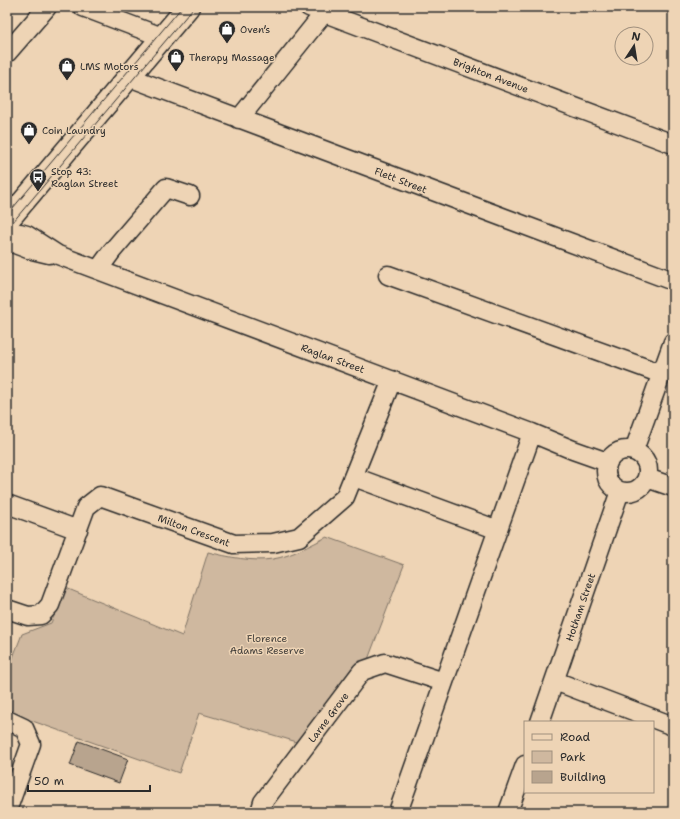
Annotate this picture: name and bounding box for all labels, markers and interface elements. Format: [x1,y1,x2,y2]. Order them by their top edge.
shop icon: Oven’s [217,19,237,44]
place label: Oven’s [240,23,270,36]
north arrow [614,26,654,66]
text: N [630,28,642,45]
shop icon: Therapy Massage [166,47,186,72]
place label: Therapy Massage [189,51,275,64]
street label: Brighton Avenue [451,55,531,96]
shop icon: LMS Motors [57,56,77,81]
place label: LMS Motors [80,60,139,73]
shop icon: Coin Laundry [19,120,39,145]
place label: Coin Laundry [42,124,106,137]
street label: Flett Street [373,164,429,196]
place label: Stop 43: Raglan Street [51,165,118,190]
bus stop icon: Stop 43: Raglan Street [28,167,48,192]
street label: Raglan Street [299,341,367,376]
street label: Milton Crescent [156,511,232,550]
street label: Hotham Street [563,571,598,643]
park label: Florence Adams Reserve [230,632,305,657]
street label: Larne Grove [305,689,352,745]
legend [524,721,654,793]
text: Road [560,729,591,745]
text: Park [560,749,586,765]
scale bar [28,767,150,793]
text: Building [560,769,606,785]
text: 50 m [34,773,64,789]

